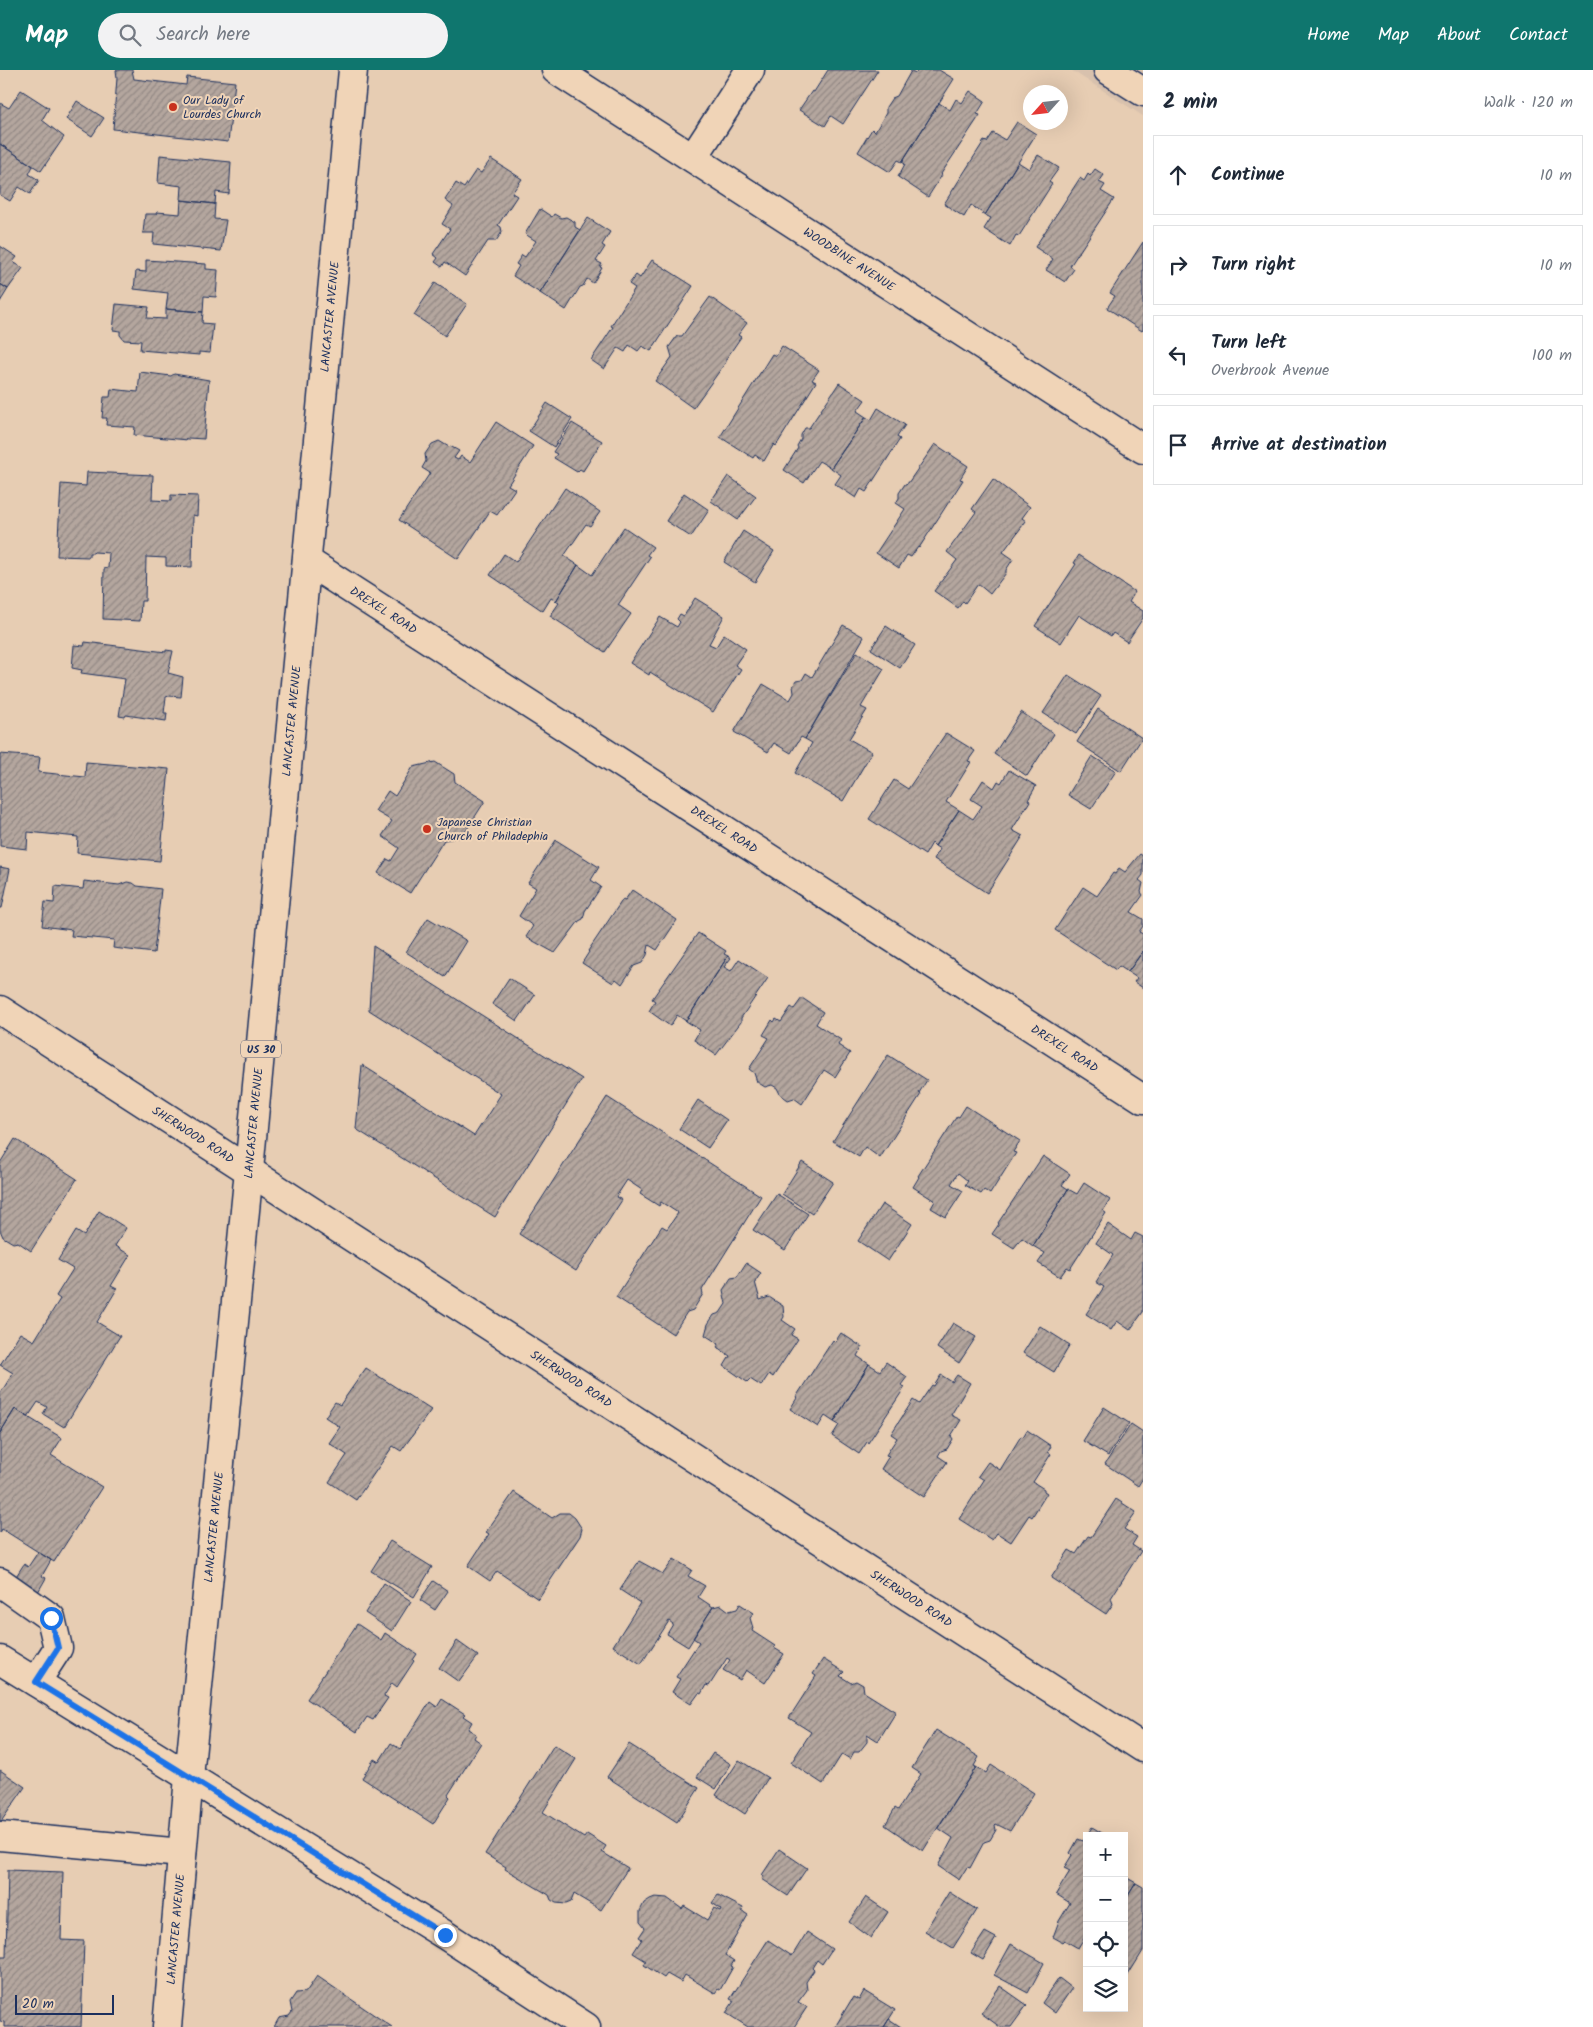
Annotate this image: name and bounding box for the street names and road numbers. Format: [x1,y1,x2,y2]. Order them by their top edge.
street label: WOODBINE AVENUE [799,223,900,297]
street label: LANCASTER AVENUE [315,260,345,373]
street label: DREXEL ROAD [346,582,421,640]
street label: LANCASTER AVENUE [277,664,307,777]
street label: DREXEL ROAD [686,801,762,859]
street label: DREXEL ROAD [1027,1020,1102,1078]
road number: US 30 [241,1041,281,1058]
street label: LANCASTER AVENUE [239,1066,269,1179]
street label: SHERWOOD ROAD [148,1102,238,1169]
street label: SHERWOOD ROAD [526,1346,616,1413]
street label: LANCASTER AVENUE [199,1470,229,1583]
street label: SHERWOOD ROAD [866,1565,956,1633]
street label: LANCASTER AVENUE [162,1872,191,1986]

